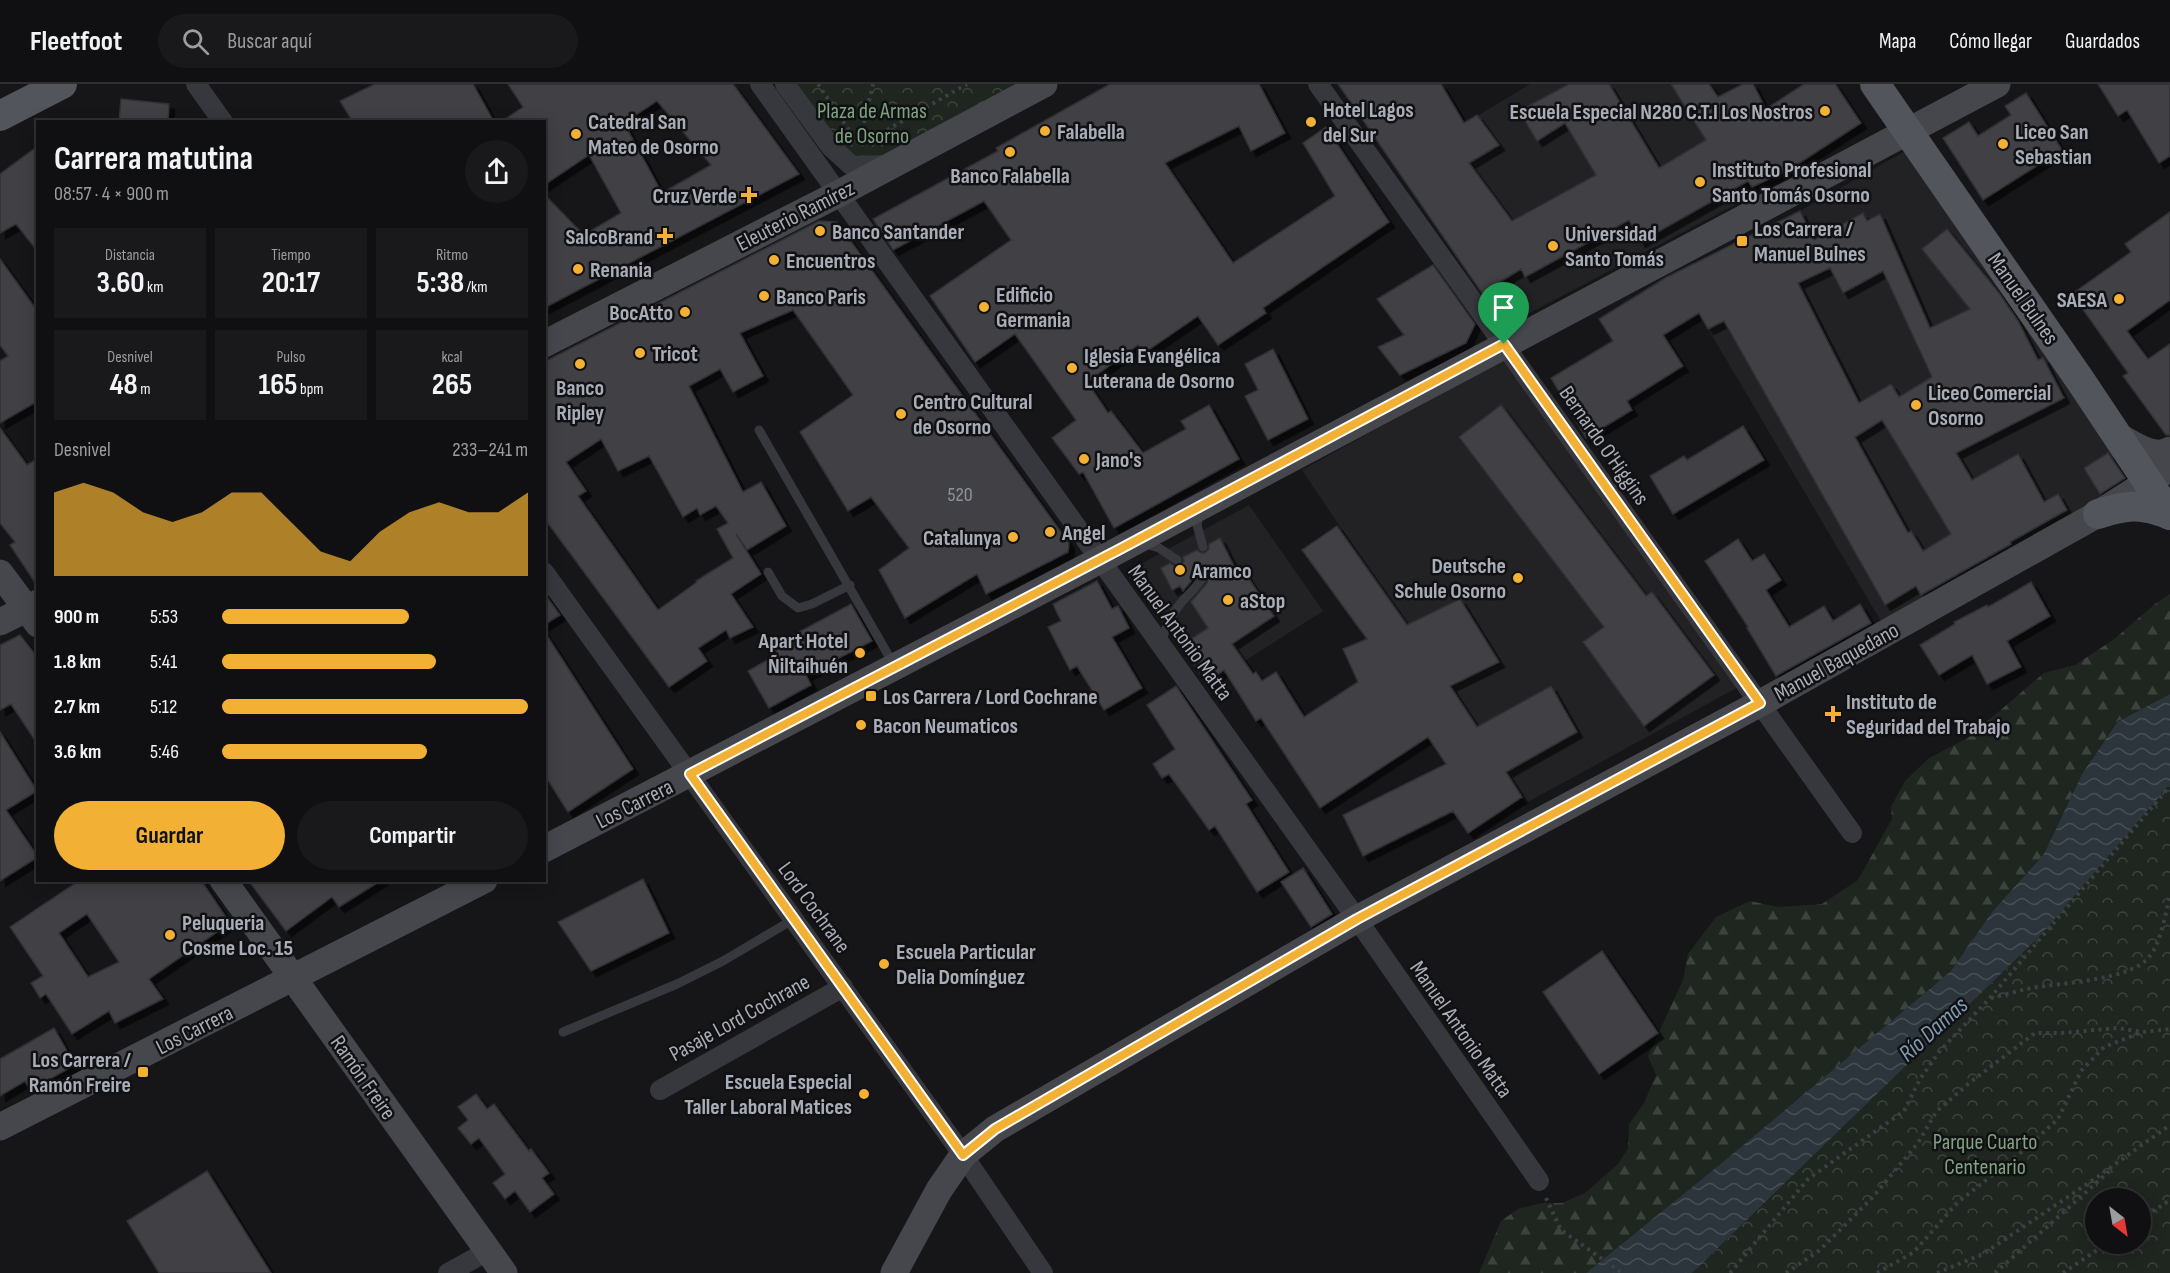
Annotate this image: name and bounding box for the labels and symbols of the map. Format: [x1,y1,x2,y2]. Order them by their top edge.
place label: Hotel Lagos del Sur [1323,97,1414,149]
park label: Plaza de Armas de Osorno [817,98,927,150]
place label: Escuela Especial N280 C.T.I Los Nostros [1509,99,1813,126]
marker: Escuela Especial N280 C.T.I Los Nostros [1818,104,1832,118]
place label: Catedral San Mateo de Osorno [588,109,719,161]
marker: Hotel Lagos del Sur [1304,115,1318,129]
place label: Falabella [1057,119,1125,146]
place label: Liceo San Sebastian [2015,119,2092,171]
marker: Falabella [1038,124,1052,138]
marker: Catedral San Mateo de Osorno [569,127,583,141]
marker: Liceo San Sebastian [1996,137,2010,151]
marker: Banco Falabella [1003,145,1017,159]
place label: Instituto Profesional Santo Tomás Osorno [1712,157,1872,209]
place label: Banco Falabella [950,163,1070,190]
street label: Eleuterio Ramírez [732,175,859,258]
marker: Instituto Profesional Santo Tomás Osorno [1693,175,1707,189]
place label: Cruz Verde [653,183,737,210]
marker: Cruz Verde [742,188,756,202]
place label: Los Carrera / Manuel Bulnes [1754,216,1866,268]
place label: Banco Santander [832,219,964,246]
place label: Universidad Santo Tomás [1565,221,1664,273]
place label: SalcoBrand [565,224,653,251]
marker: Banco Santander [813,224,827,238]
marker: SalcoBrand [658,229,672,243]
marker: Los Carrera / Manuel Bulnes [1735,234,1749,248]
marker: Universidad Santo Tomás [1546,239,1560,253]
place label: Encuentros [786,248,875,275]
street label: Manuel Bulnes [1981,248,2064,350]
marker: Encuentros [767,253,781,267]
place label: Renania [590,257,652,284]
marker: Renania [571,262,585,276]
place label: Edificio Germania [996,282,1071,334]
pin [1478,282,1529,344]
place label: Banco Paris [776,284,866,311]
place label: SAESA [2057,287,2108,314]
marker: Banco Paris [757,289,771,303]
marker: SAESA [2112,292,2126,306]
place label: BocAtto [609,300,673,327]
marker: Edificio Germania [977,300,991,314]
marker: BocAtto [678,305,692,319]
place label: Tricot [652,341,698,368]
place label: Iglesia Evangélica Luterana de Osorno [1084,343,1235,395]
marker: Tricot [633,346,647,360]
marker: Banco Ripley [573,357,587,371]
marker: Iglesia Evangélica Luterana de Osorno [1065,361,1079,375]
place label: Banco Ripley [556,375,604,427]
place label: Liceo Comercial Osorno [1928,380,2051,432]
street label: Bernardo O'Higgins [1553,381,1655,511]
place label: Centro Cultural de Osorno [913,389,1032,441]
marker: Liceo Comercial Osorno [1909,398,1923,412]
marker: Centro Cultural de Osorno [894,407,908,421]
place label: Jano's [1095,447,1142,474]
marker: Jano's [1077,452,1091,466]
house number: 520 [947,483,973,507]
place label: Angel [1061,520,1106,547]
place label: Catalunya [923,525,1001,552]
marker: Angel [1043,525,1057,539]
marker: Catalunya [1006,530,1020,544]
place label: Deutsche Schule Osorno [1394,553,1506,605]
place label: Aramco [1191,558,1252,585]
street label: Manuel Antonio Matta [1122,560,1238,706]
marker: Aramco [1173,563,1187,577]
marker: Deutsche Schule Osorno [1511,571,1525,585]
place label: aStop [1240,588,1285,615]
marker: aStop [1221,593,1235,607]
street label: Manuel Baquedano [1770,617,1904,708]
place label: Apart Hotel Ñiltaihuén [758,628,848,680]
marker: Apart Hotel Ñiltaihuén [853,646,867,660]
place label: Los Carrera / Lord Cochrane [883,684,1098,711]
marker: Los Carrera / Lord Cochrane [864,689,878,703]
place label: Instituto de Seguridad del Trabajo [1846,689,2010,741]
marker: Instituto de Seguridad del Trabajo [1824,705,1842,723]
place label: Bacon Neumaticos [873,713,1018,740]
marker: Bacon Neumaticos [854,718,868,732]
street label: Los Carrera [592,774,678,835]
street label: Lord Cochrane [772,857,856,959]
place label: Peluqueria Cosme Loc. 15 [182,910,293,962]
marker: Peluqueria Cosme Loc. 15 [163,928,177,942]
place label: Escuela Particular Delia Domínguez [896,939,1036,991]
street label: Manuel Antonio Matta [1404,956,1518,1104]
marker: Escuela Particular Delia Domínguez [877,957,891,971]
street label: Pasaje Lord Cochrane [665,969,815,1068]
water label: Río Damas [1893,990,1974,1068]
street label: Los Carrera [152,1000,238,1061]
street label: Ramón Freire [324,1031,402,1125]
place label: Los Carrera / Ramón Freire [29,1047,132,1099]
marker: Los Carrera / Ramón Freire [136,1065,150,1079]
place label: Escuela Especial Taller Laboral Matices [684,1069,852,1121]
marker: Escuela Especial Taller Laboral Matices [857,1087,871,1101]
park label: Parque Cuarto Centenario [1933,1129,2037,1181]
north arrow [2085,1188,2151,1254]

